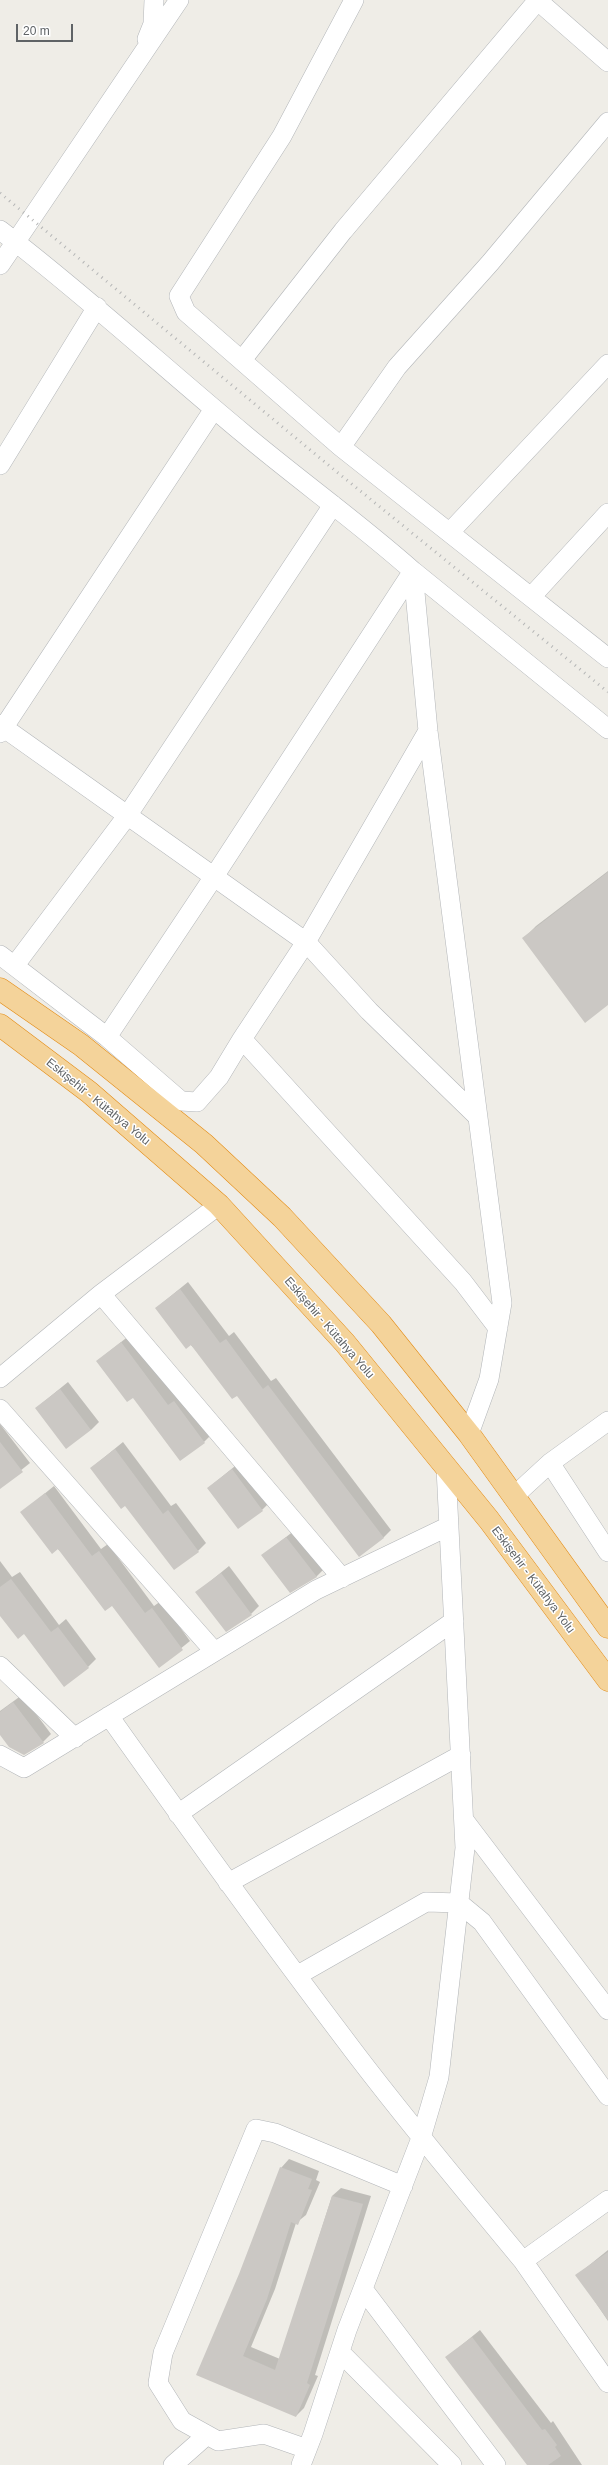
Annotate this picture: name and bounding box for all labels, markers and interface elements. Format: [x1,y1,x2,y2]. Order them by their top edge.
scale bar [18,16,75,42]
text: 20 m [23,24,50,38]
street label: Eskişehir - Kütahya Yolu [43,1056,153,1148]
street label: Eskişehir - Kütahya Yolu [281,1274,377,1382]
street label: Eskişehir - Kütahya Yolu [488,1524,578,1636]

